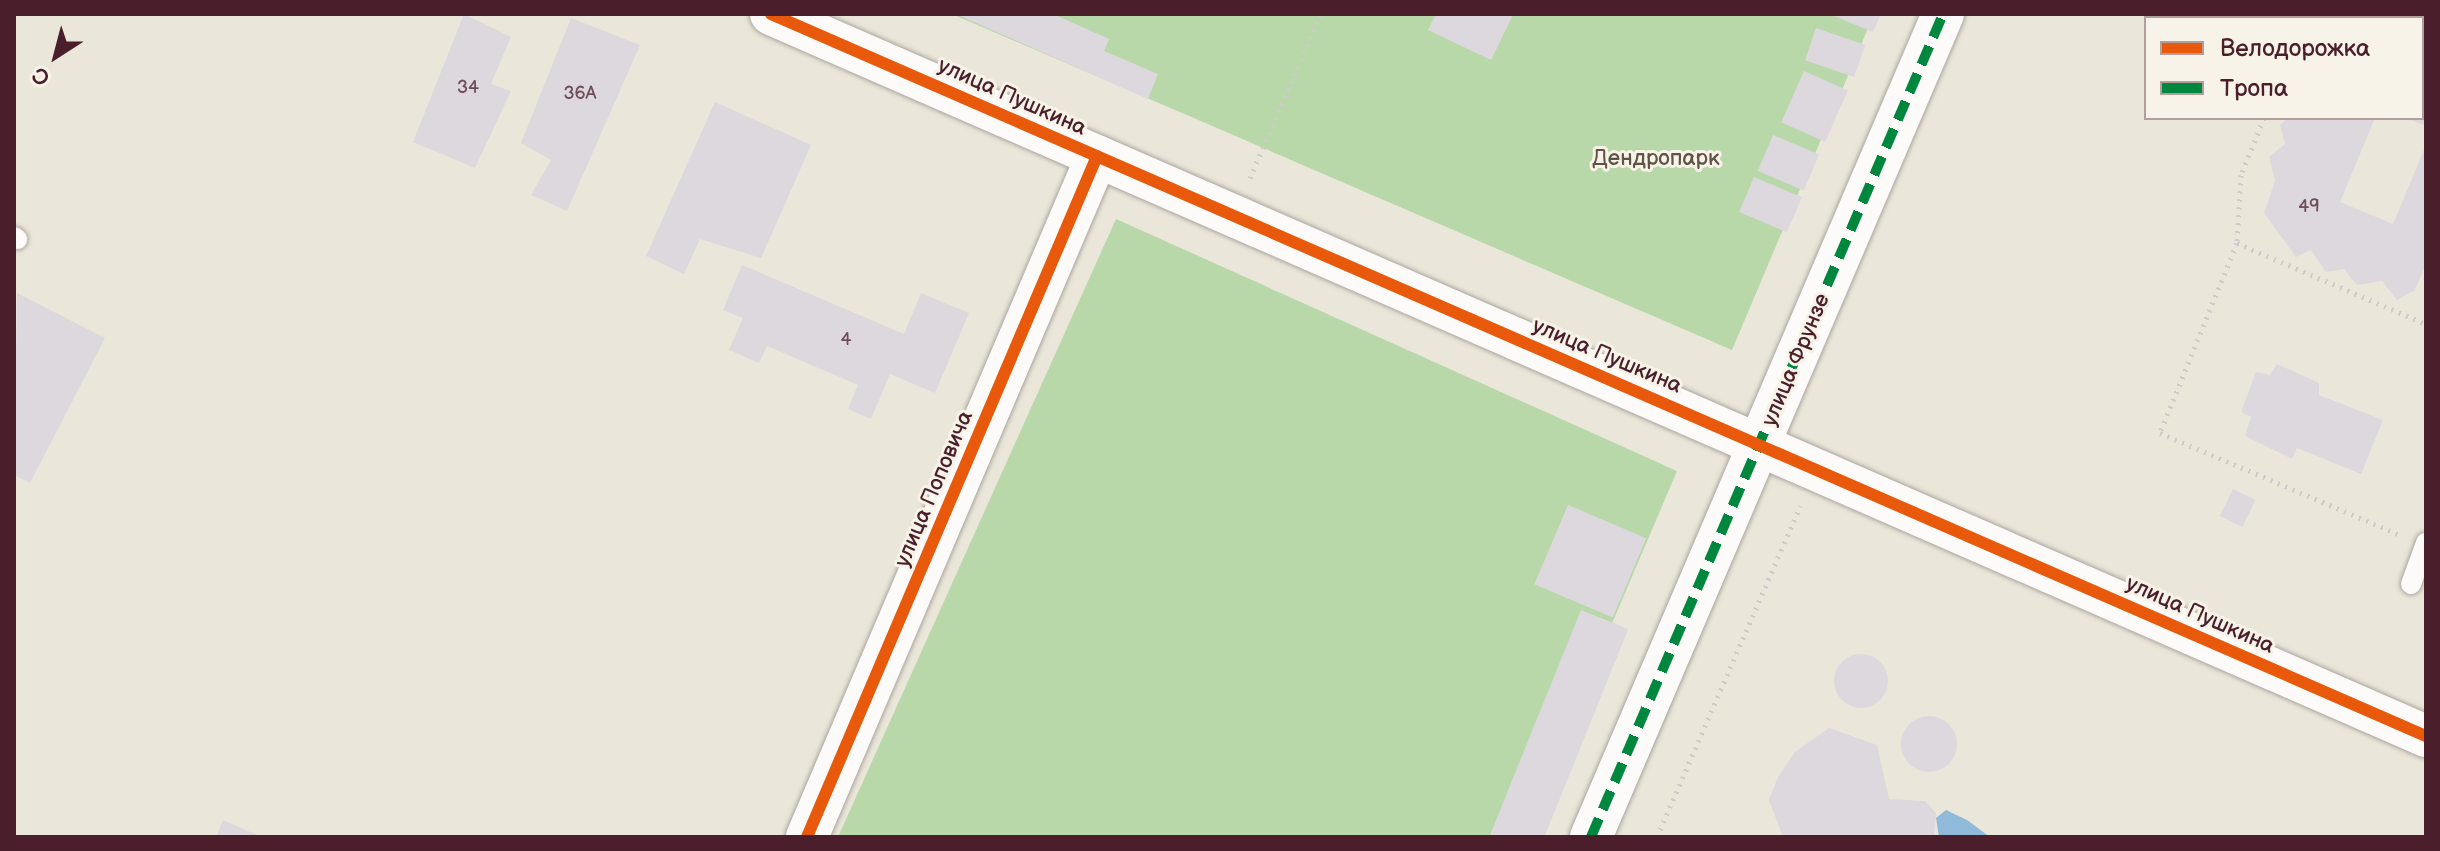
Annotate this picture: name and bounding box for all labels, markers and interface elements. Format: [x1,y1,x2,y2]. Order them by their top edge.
north arrow [16,16,96,96]
legend [2144,16,2424,120]
text: Велодорожка [2220,34,2370,63]
street label: улица Пушкина [934,52,1090,142]
text: С [27,60,56,91]
text: Тропа [2220,74,2288,103]
house number: 34 [457,77,479,99]
house number: 36А [564,83,596,105]
park label: Дендропарк [1592,146,1720,172]
house number: 49 [2298,196,2320,218]
street label: улица Фрунзе [1756,290,1836,430]
street label: улица Пушкина [1528,313,1686,399]
house number: 4 [841,329,851,351]
street label: улица Поповича [889,407,979,571]
street label: улица Пушкина [2122,570,2278,660]

